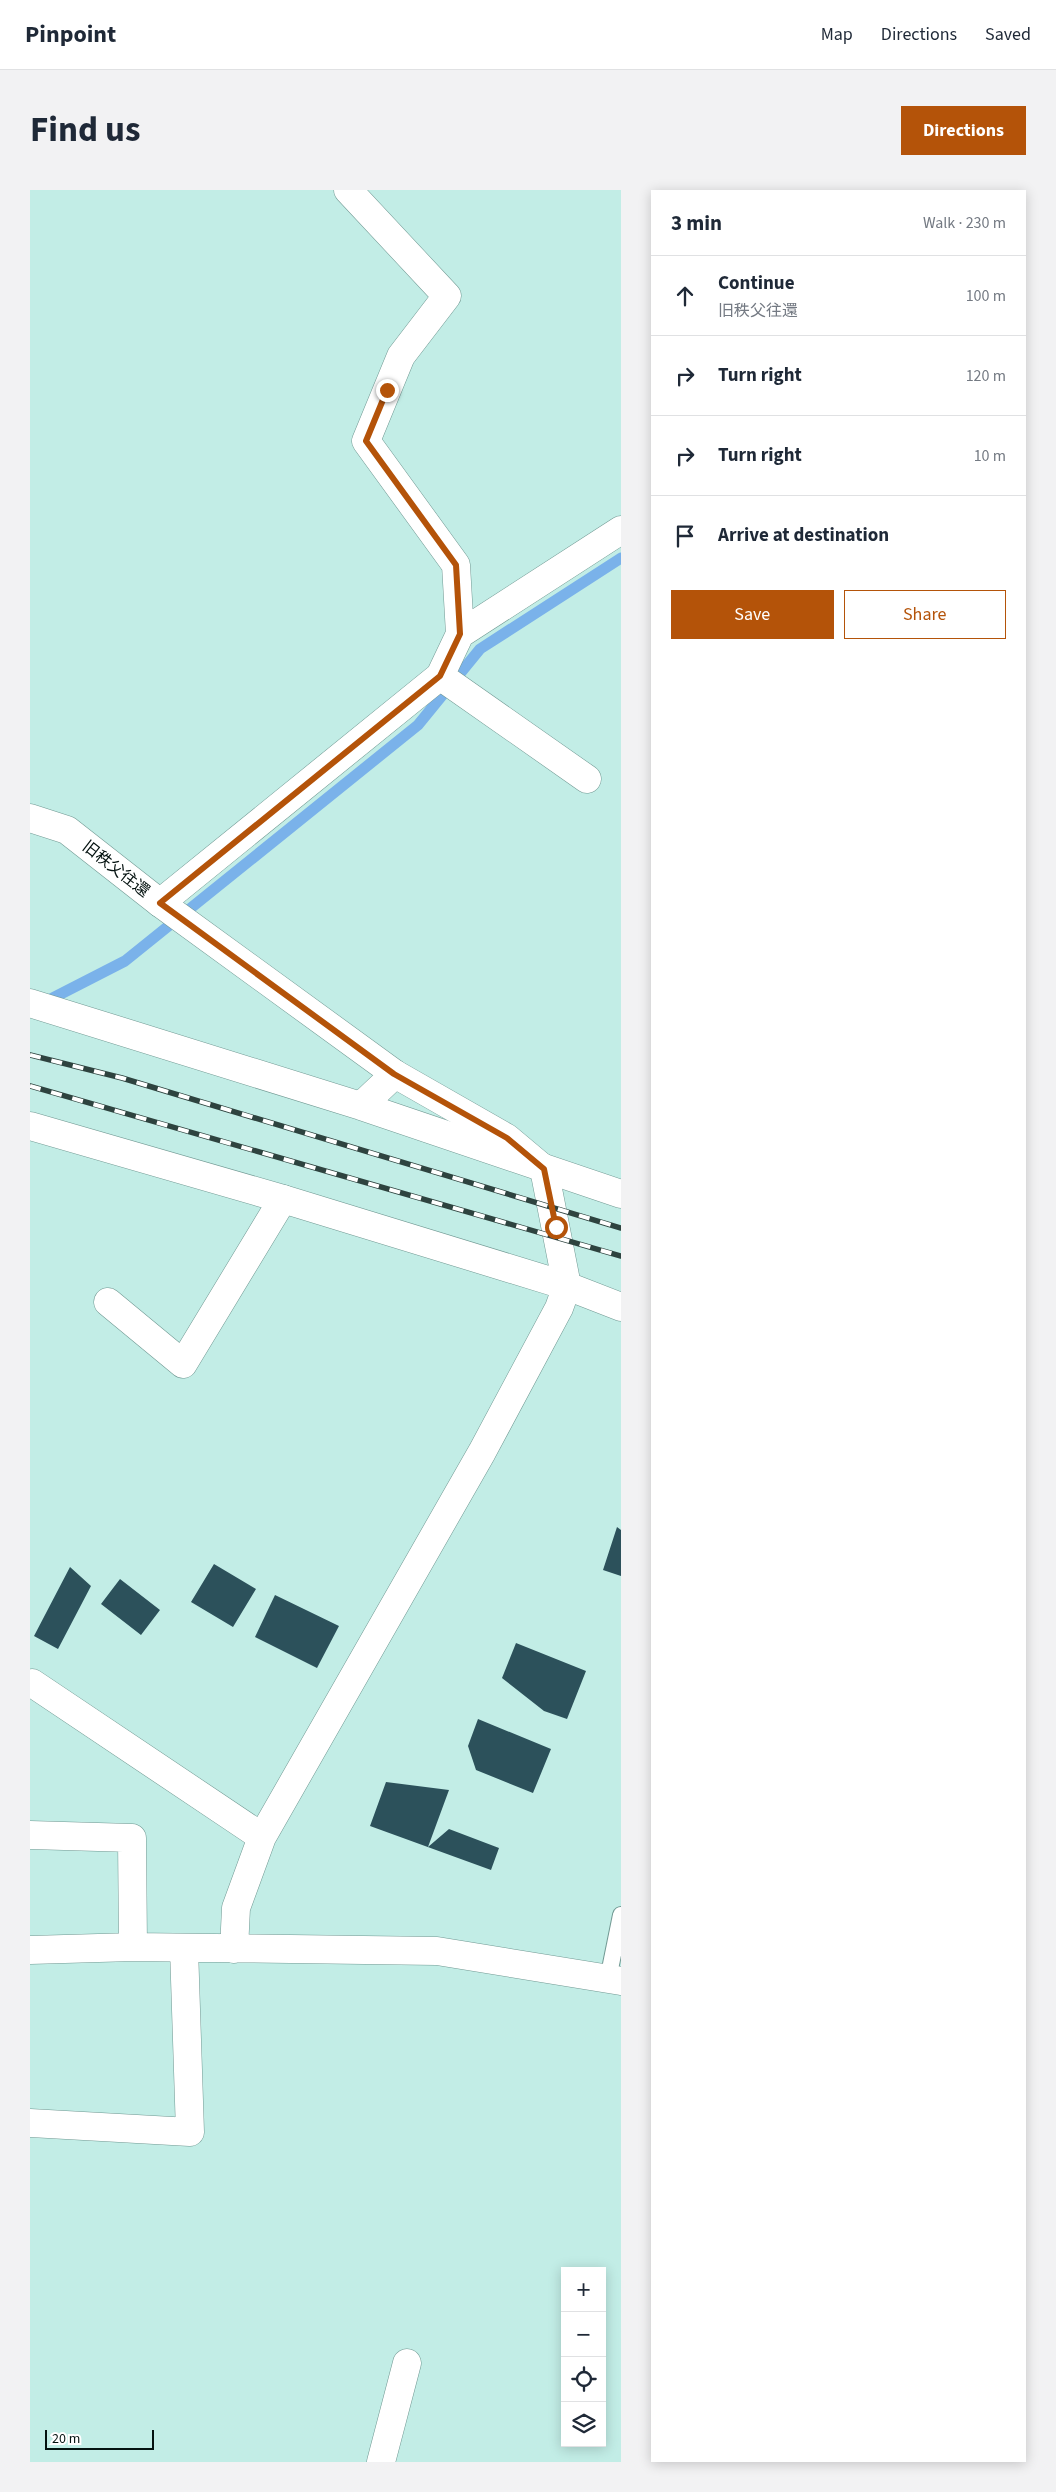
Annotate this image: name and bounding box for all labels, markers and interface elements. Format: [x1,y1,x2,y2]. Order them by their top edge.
text: Pinpoint [25,17,116,52]
text: Map [821,22,853,47]
text: Directions [881,22,957,47]
text: Saved [985,22,1031,47]
text: Find us [30,105,140,155]
button: Directions [901,106,1026,155]
text: 3 min [671,208,722,238]
text: Walk · 230 m [923,212,1006,234]
text: Continue [718,270,795,297]
icon: ahead [671,282,699,310]
text: 100 m [966,285,1006,307]
text: 旧秩父往還 [718,300,798,322]
icon: right [671,362,699,390]
text: Turn right [718,362,802,389]
text: 120 m [966,365,1006,387]
route end [376,379,399,402]
icon: right [671,442,699,470]
text: Turn right [718,442,802,469]
text: 10 m [974,445,1006,467]
icon: arrive [671,522,699,550]
text: Arrive at destination [718,522,889,549]
button: Save [671,590,834,639]
button: Share [844,590,1006,639]
street label: 旧秩父往還 [78,836,154,902]
route start [545,1216,568,1239]
map controls [561,2267,606,2447]
button: + [561,2267,606,2312]
button: − [561,2312,606,2357]
button: locate [561,2357,606,2402]
button: layers [561,2402,606,2447]
scale bar [45,2427,154,2450]
text: 20 m [52,2429,80,2449]

